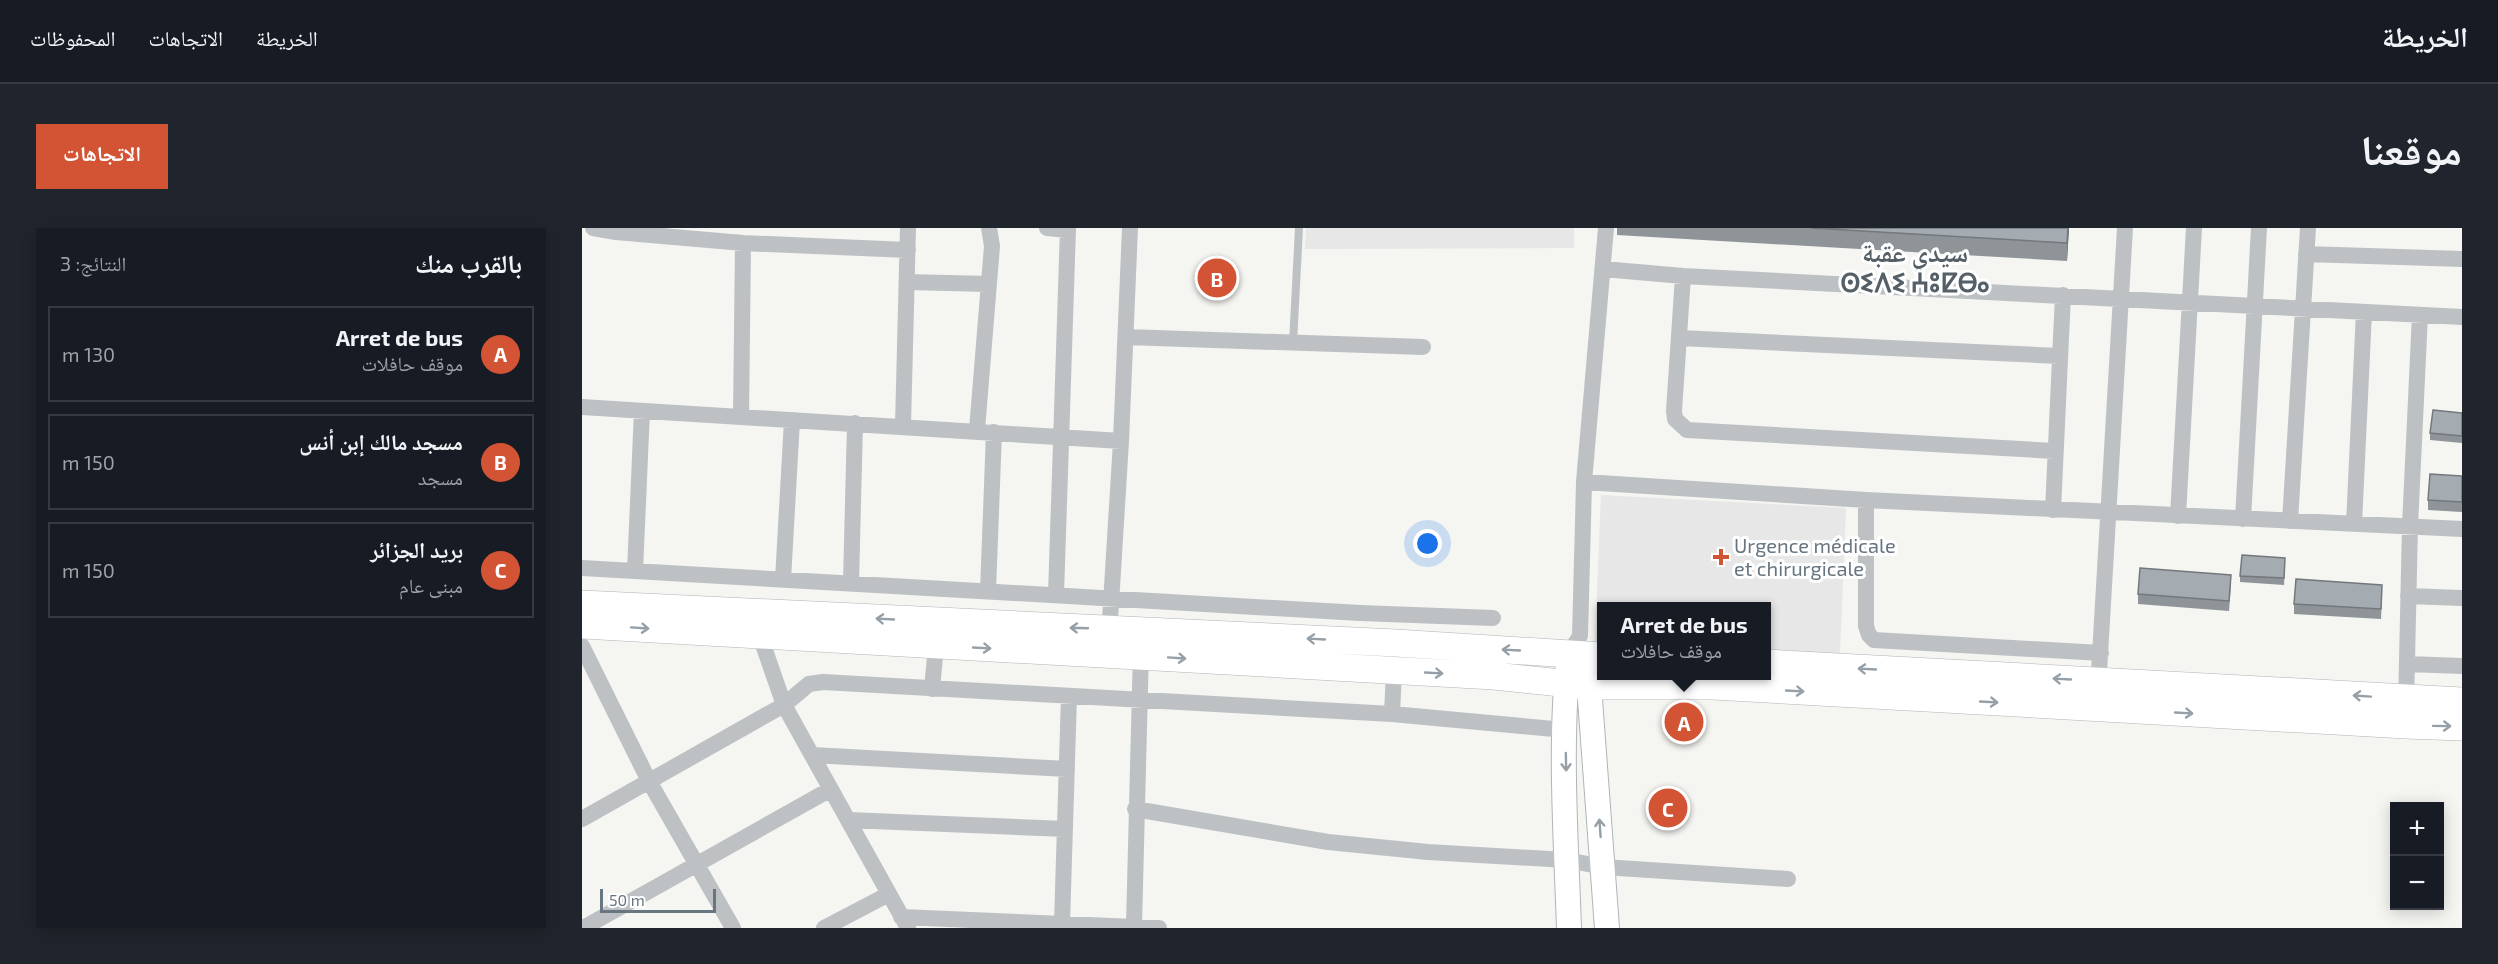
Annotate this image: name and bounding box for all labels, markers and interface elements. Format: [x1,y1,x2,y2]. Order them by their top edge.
text: الخريطة [2382,19,2468,53]
text: المحفوظات [30,25,115,50]
text: الاتجاهات [148,25,223,50]
text: الخريطة [256,25,318,50]
text: موقعنا [2361,123,2462,173]
button: الاتجاهات [36,124,168,189]
district label: سيدي عقبة ⵙⵉⴷⵉ ⵄⵓⵇⴱⴰ [1840,236,1990,297]
text: بالقرب منك [415,247,522,278]
text: النتائج: 3 [60,251,126,275]
pin: B [1198,256,1236,300]
text: Arret de bus [336,324,463,350]
text: 130 m [62,342,115,366]
text: A [494,342,507,366]
text: موقف حافلات [362,351,463,375]
text: مسجد مالك إبن أنس [299,428,463,454]
text: 150 m [62,450,115,474]
text: B [494,450,507,474]
text: مسجد [418,465,463,489]
your location [1413,529,1442,558]
place label: Urgence médicale et chirurgicale [1734,533,1896,580]
text: بريد الجزائر [370,536,463,562]
marker: Urgence médicale et chirurgicale [1712,548,1730,566]
text: 150 m [62,558,115,582]
text: C [495,558,506,582]
text: مبنى عام [399,573,463,597]
popup [1597,602,1771,680]
text: Arret de bus [1620,611,1748,637]
one-way arrow [875,614,895,625]
one-way arrow [630,623,650,634]
one-way arrow [1070,623,1090,634]
one-way arrow [1307,634,1327,645]
text: موقف حافلات [1620,638,1722,662]
one-way arrow [971,642,991,653]
one-way arrow [1501,644,1521,655]
one-way arrow [1166,652,1186,663]
one-way arrow [1858,663,1878,674]
one-way arrow [1424,667,1444,678]
one-way arrow [2053,674,2073,685]
one-way arrow [1784,685,1804,696]
one-way arrow [2352,690,2372,701]
one-way arrow [1979,697,1999,708]
pin: A [1664,700,1704,744]
one-way arrow [2173,708,2193,719]
one-way arrow [2431,720,2451,732]
one-way arrow [1560,752,1571,772]
pin: C [1648,786,1688,830]
map controls [2390,802,2444,910]
button: + [2390,802,2444,856]
one-way arrow [1594,818,1605,838]
button: − [2390,856,2444,910]
scale bar [600,886,716,914]
text: 50 m [609,890,645,909]

